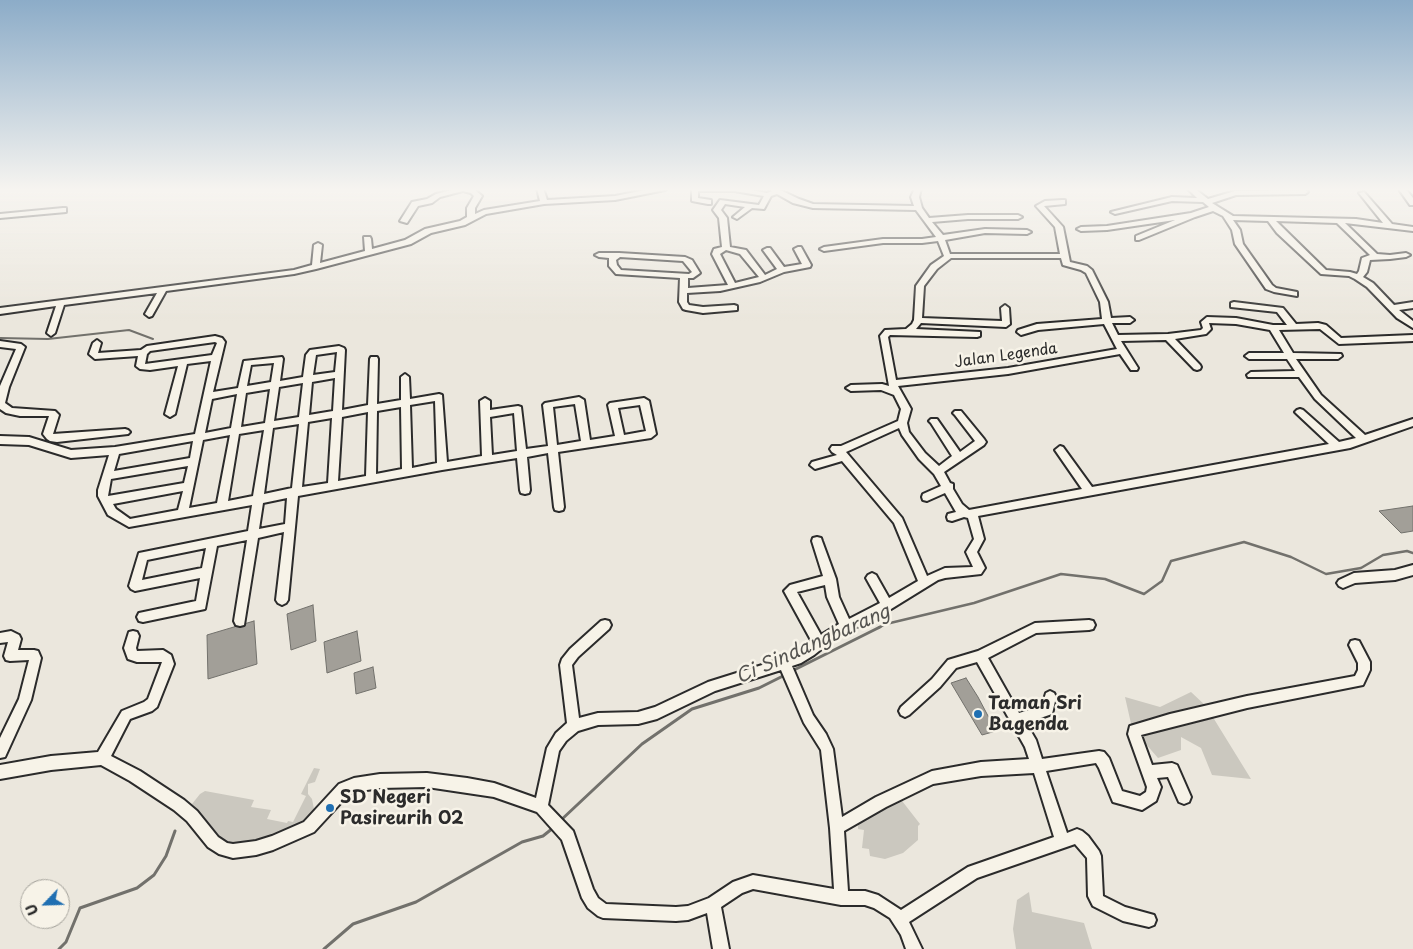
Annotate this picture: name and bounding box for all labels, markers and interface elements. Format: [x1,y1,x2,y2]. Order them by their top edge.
street label: Jalan Legenda [953,340,1059,372]
water label: Ci Sindangbarang [732,601,894,689]
place label: Taman Sri Bagenda [988,693,1082,736]
marker: Taman Sri Bagenda [972,708,984,720]
place label: SD Negeri Pasireurih 02 [340,787,464,830]
marker: SD Negeri Pasireurih 02 [324,802,336,814]
north arrow [20,879,70,929]
text: U [20,901,44,919]

